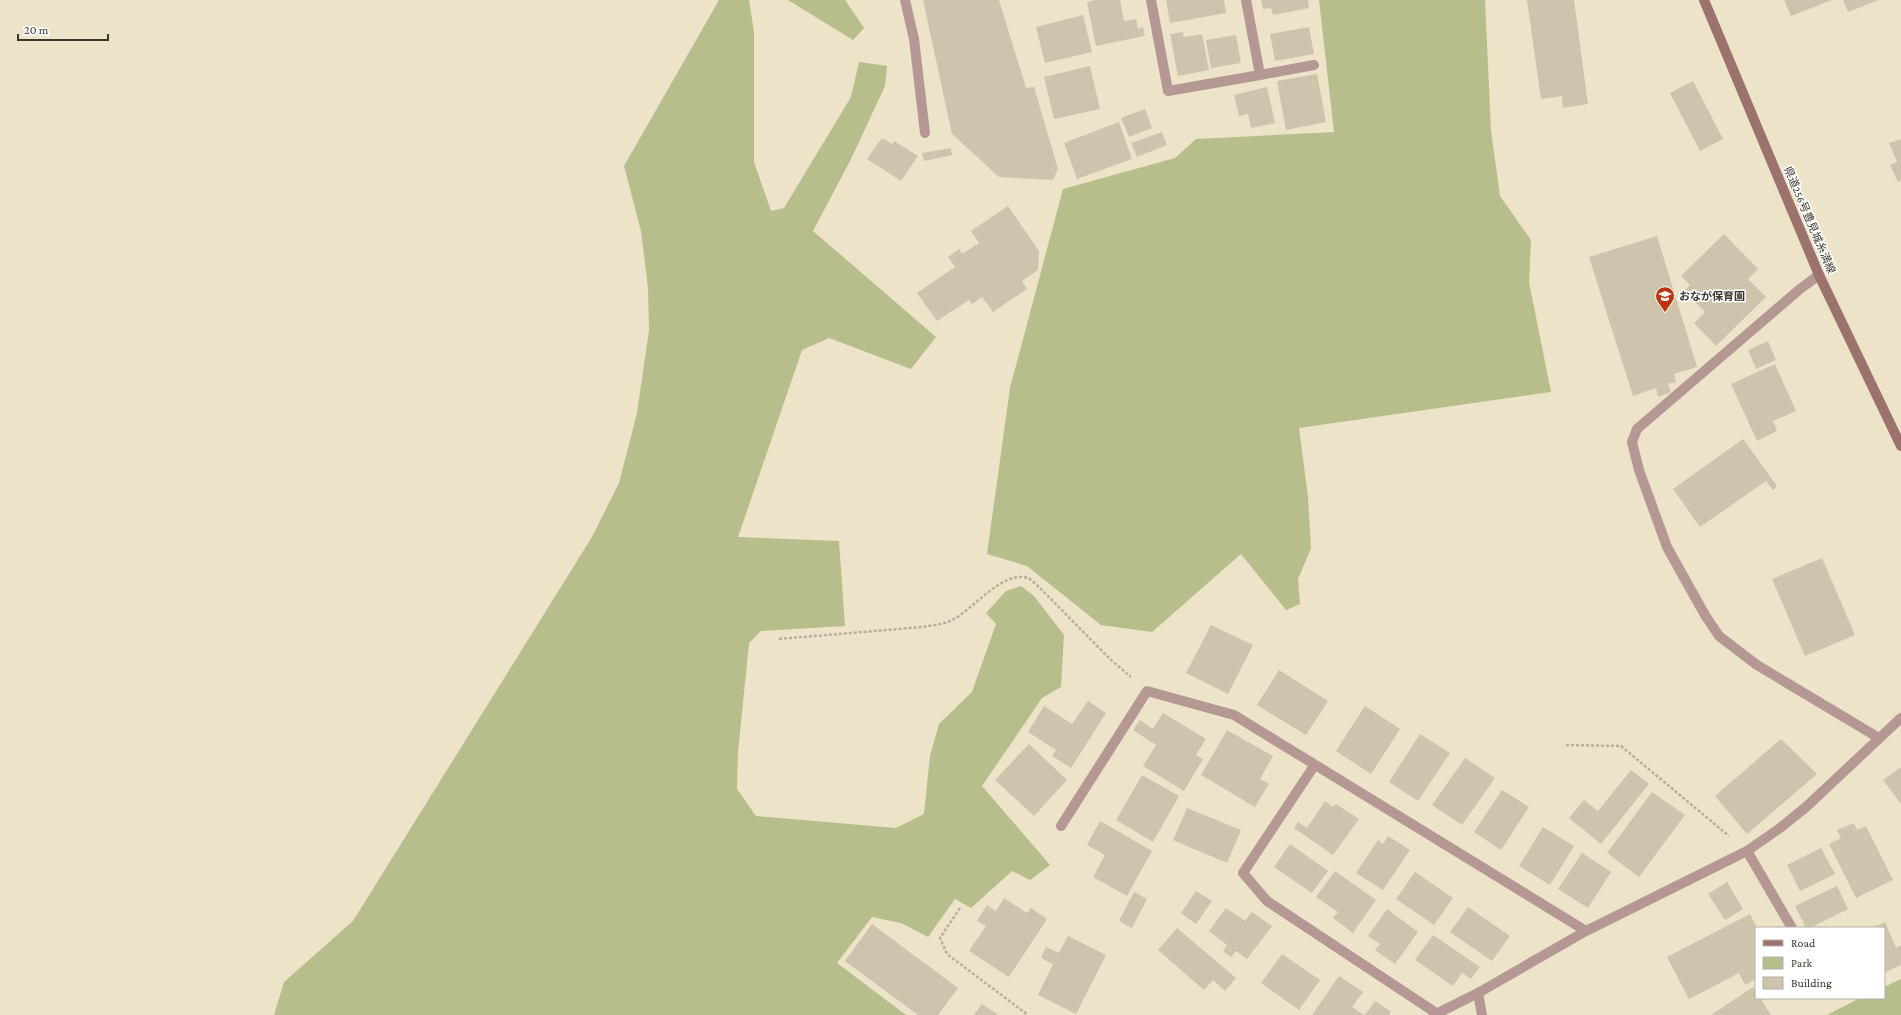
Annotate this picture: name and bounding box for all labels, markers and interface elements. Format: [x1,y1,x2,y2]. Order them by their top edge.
scale bar [18,16,108,42]
text: 20 m [24,23,49,37]
street label: 県道256号豊見城糸満線 [1782,165,1838,275]
school or university icon: おなが保育園 [1654,285,1676,313]
place label: おなが保育園 [1679,290,1745,302]
legend [1755,927,1885,999]
text: Road [1791,936,1816,950]
text: Park [1791,956,1813,970]
text: Building [1791,976,1832,990]

